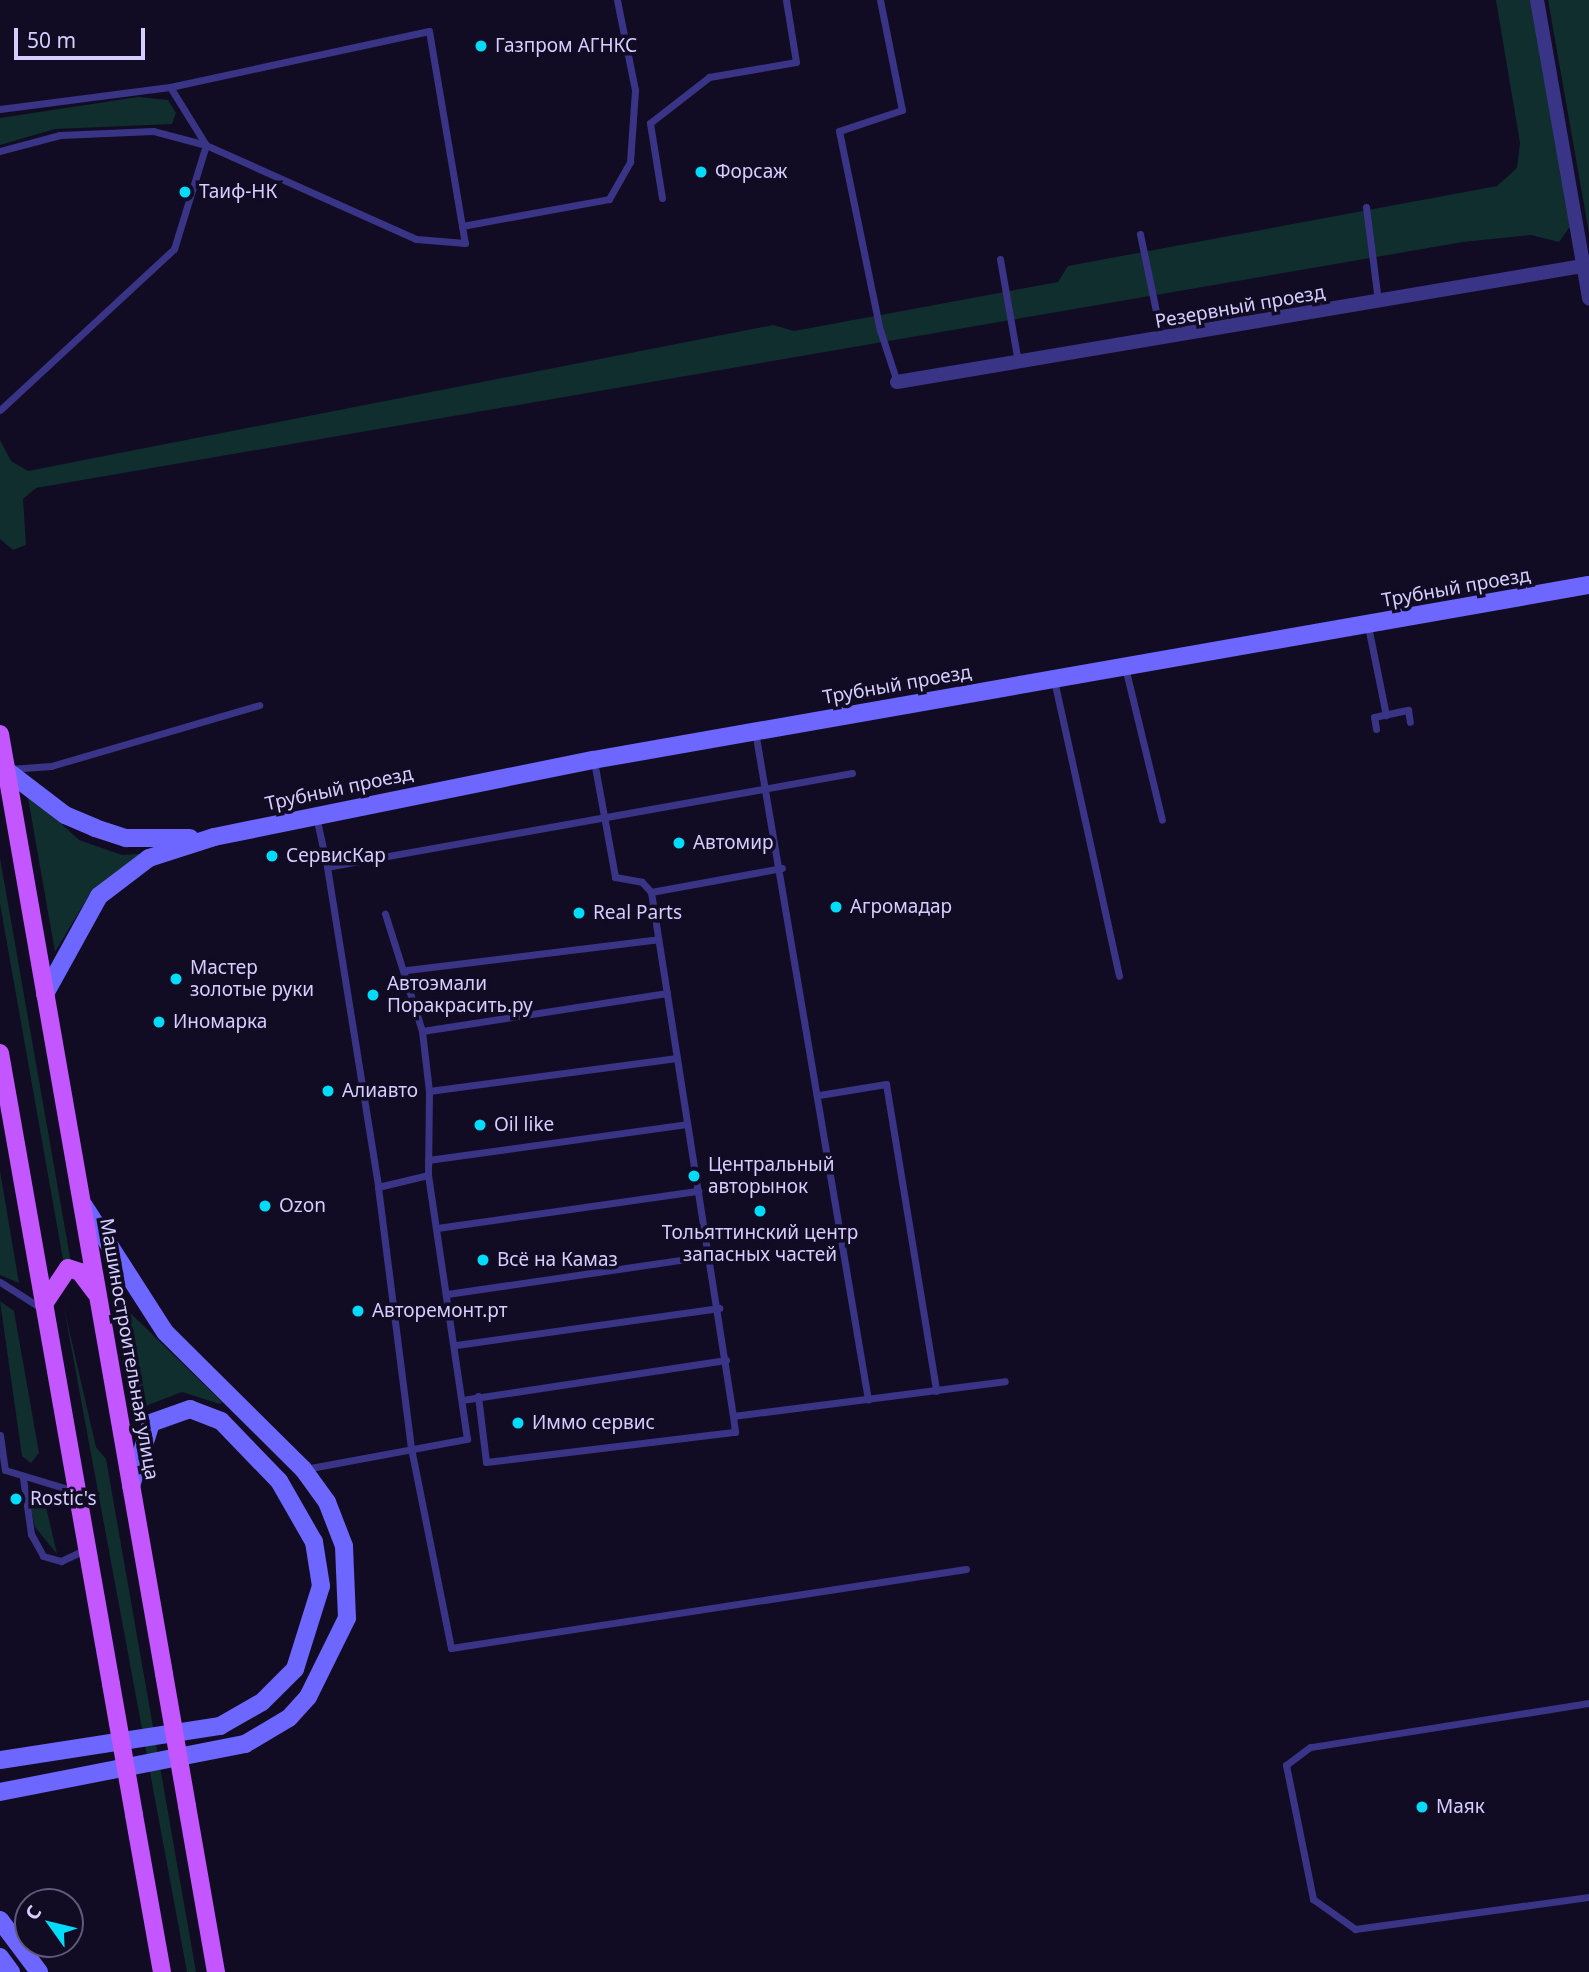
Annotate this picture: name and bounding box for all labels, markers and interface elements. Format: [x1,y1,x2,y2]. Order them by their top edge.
scale bar [18,14,149,58]
text: 50 m [27,26,76,54]
place label: Газпром АГНКС [495,35,637,57]
marker: Газпром АГНКС [473,38,489,54]
place label: Форсаж [715,161,787,183]
marker: Форсаж [693,164,709,180]
place label: Таиф-НК [199,181,277,203]
marker: Таиф-НК [177,184,193,200]
street label: Резервный проезд [1153,281,1327,333]
street label: Трубный проезд [1380,564,1532,612]
street label: Трубный проезд [821,661,973,709]
street label: Трубный проезд [263,762,415,816]
place label: Автомир [693,832,774,854]
marker: Автомир [671,835,687,851]
place label: СервисКар [286,845,386,867]
marker: СервисКар [264,848,280,864]
place label: Агромадар [850,896,952,918]
marker: Агромадар [828,899,844,915]
place label: Real Parts [593,902,682,924]
marker: Real Parts [571,905,587,921]
place label: Мастер золотые руки [190,957,314,1001]
marker: Мастер золотые руки [168,971,184,987]
place label: Автоэмали Поракрасить.ру [387,973,533,1017]
marker: Автоэмали Поракрасить.ру [365,987,381,1003]
place label: Иномарка [173,1011,267,1033]
marker: Иномарка [151,1014,167,1030]
place label: Алиавто [342,1080,418,1102]
marker: Алиавто [320,1083,336,1099]
place label: Oil like [494,1114,554,1136]
marker: Oil like [472,1117,488,1133]
place label: Центральный авторынок [708,1154,835,1198]
marker: Центральный авторынок [686,1168,702,1184]
place label: Ozon [279,1195,326,1217]
marker: Ozon [257,1198,273,1214]
marker: Тольяттинский центр запасных частей [752,1203,768,1219]
street label: Машиностроительная улица [95,1217,163,1481]
place label: Тольяттинский центр запасных частей [662,1222,858,1266]
place label: Всё на Камаз [497,1249,618,1271]
marker: Всё на Камаз [475,1252,491,1268]
place label: Авторемонт.рт [372,1300,508,1322]
marker: Авторемонт.рт [350,1303,366,1319]
place label: Иммо сервис [532,1412,655,1434]
marker: Иммо сервис [510,1415,526,1431]
place label: Rostic's [30,1488,96,1510]
marker: Rostic's [8,1491,24,1507]
place label: Маяк [1436,1796,1485,1818]
marker: Маяк [1414,1799,1430,1815]
north arrow [14,1888,84,1958]
text: С [19,1900,47,1925]

